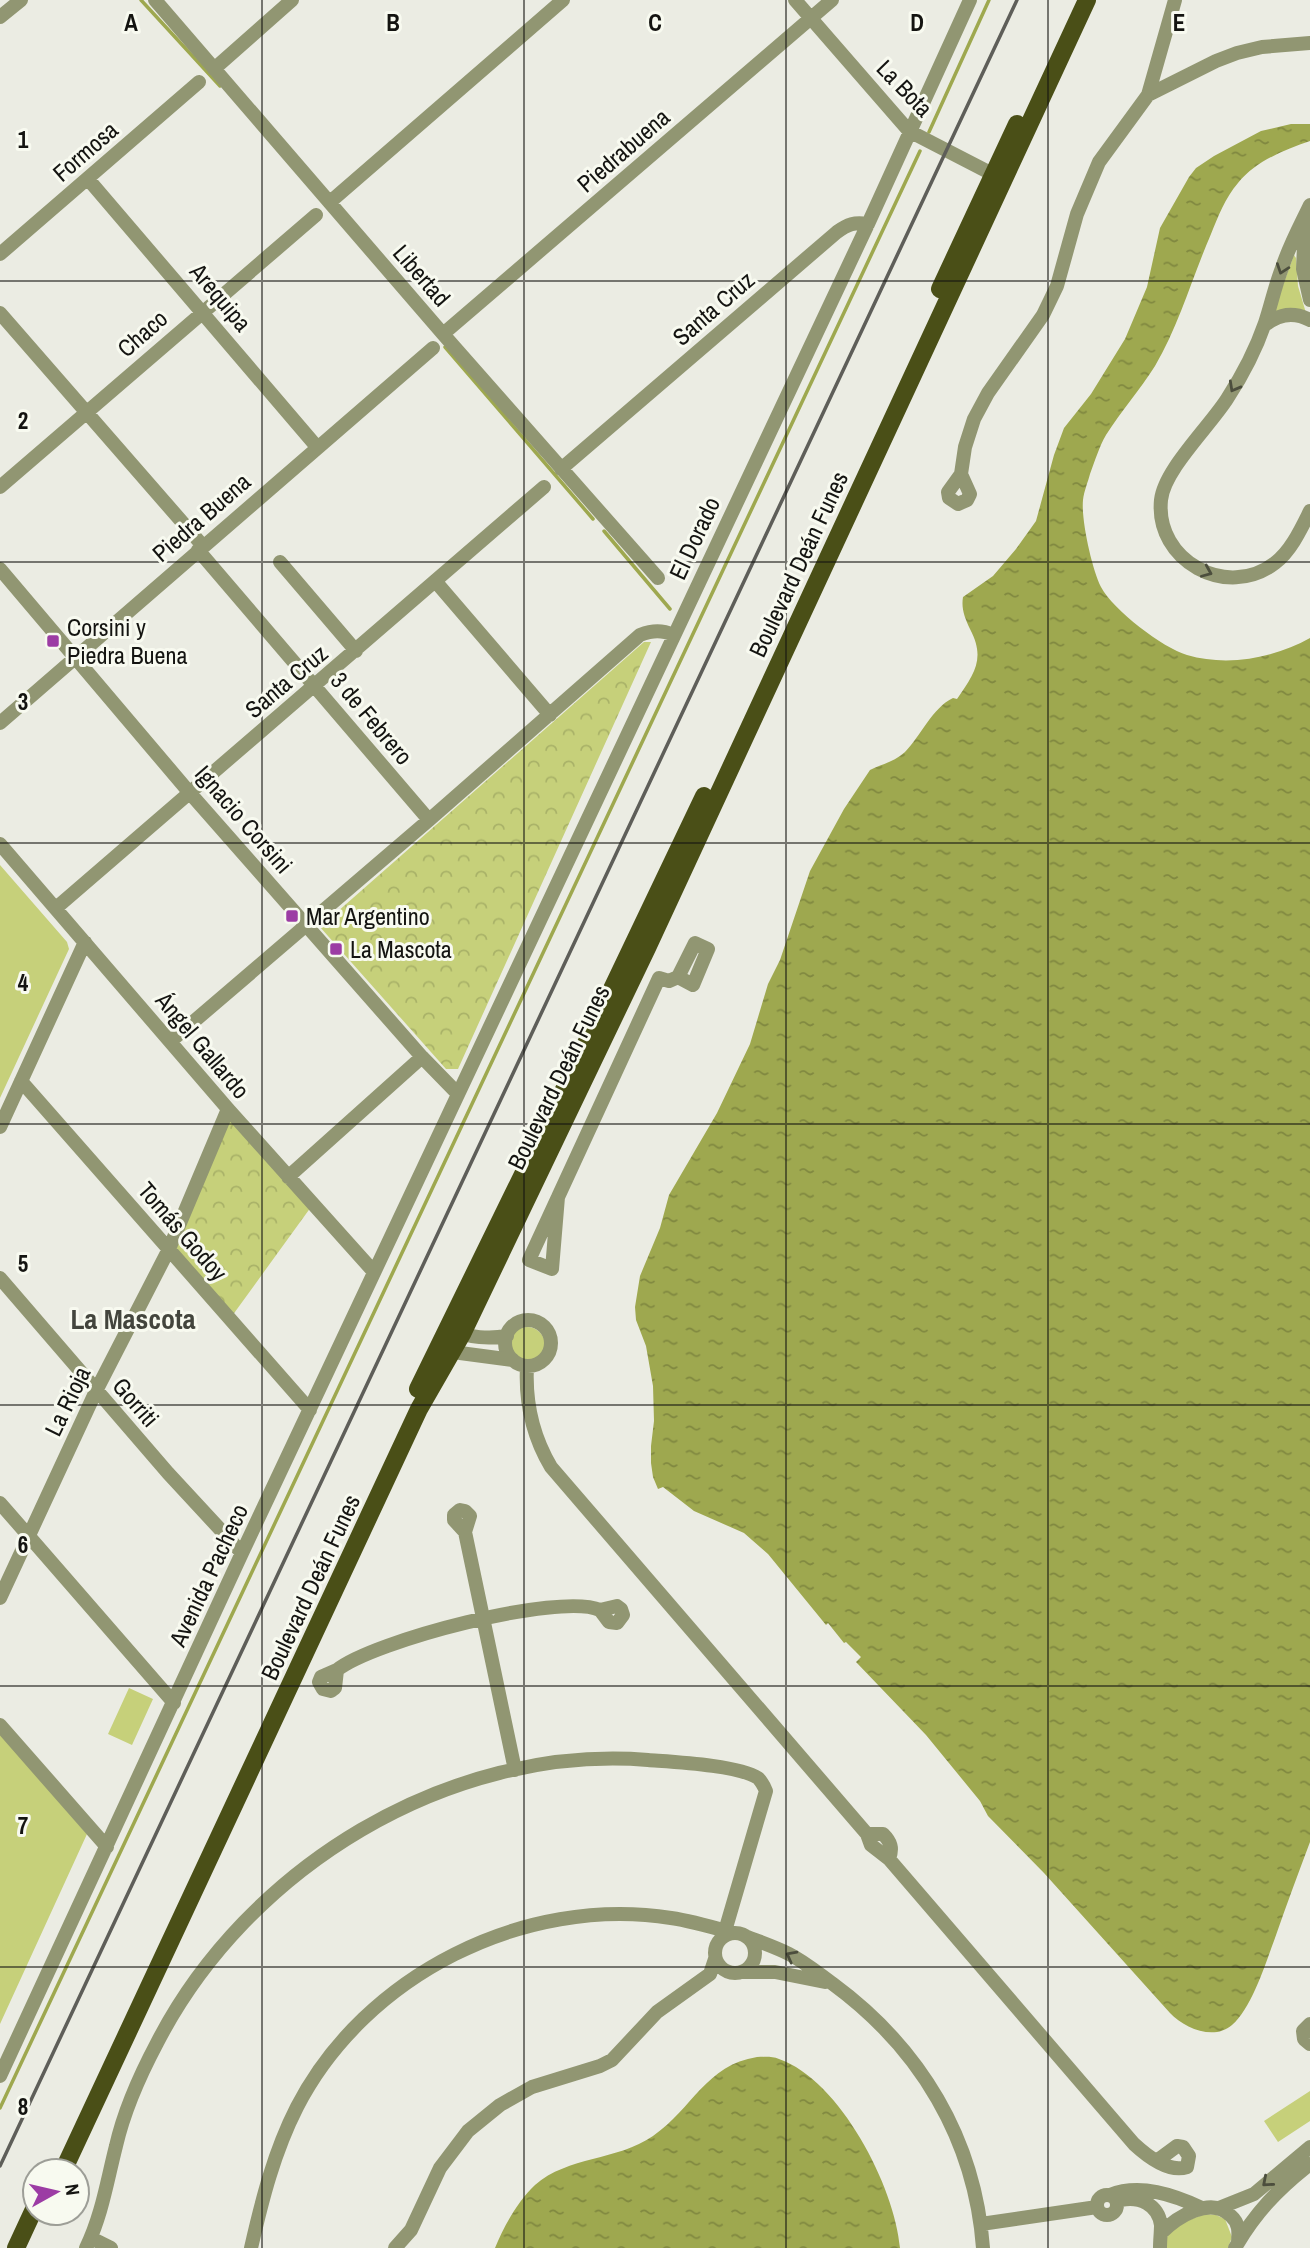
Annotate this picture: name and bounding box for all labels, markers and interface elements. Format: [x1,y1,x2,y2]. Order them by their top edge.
text: A [124,7,138,38]
text: B [386,7,400,38]
text: C [648,7,662,38]
text: D [910,7,924,38]
text: E [1173,7,1185,38]
street label: La Bota [870,52,940,124]
street label: Piedrabuena [570,101,676,199]
street label: Formosa [46,114,124,188]
text: 1 [18,124,29,155]
street label: Libertad [386,237,458,313]
street label: Arequipa [182,255,259,338]
one-way arrow [1276,262,1290,274]
street label: Santa Cruz [665,264,761,352]
street label: Chaco [110,302,174,364]
one-way arrow [1229,380,1242,393]
text: 2 [18,405,28,436]
street label: Piedra Buena [145,465,257,569]
street label: Boulevard Deán Funes [741,466,855,662]
street label: El Dorado [661,492,727,584]
one-way arrow [1199,564,1212,578]
place label: Corsini y Piedra Buena [67,611,187,671]
marker: Corsini y Piedra Buena [45,633,61,649]
street label: Santa Cruz [238,637,334,725]
street label: 3 de Febrero [324,665,420,771]
text: 3 [18,686,28,717]
street label: Ignacio Corsini [188,758,300,880]
place label: Mar Argentino [306,900,430,932]
marker: Mar Argentino [284,908,300,924]
place label: La Mascota [350,933,452,965]
marker: La Mascota [328,941,344,957]
text: 4 [18,967,29,998]
street label: Boulevard Deán Funes [499,980,617,1174]
street label: Ángel Gallardo [148,984,257,1105]
street label: Tomás Godoy [131,1175,235,1287]
text: 5 [18,1248,28,1279]
district label: La Mascota [70,1300,196,1338]
street label: La Rioja [37,1361,97,1441]
street label: Gorriti [106,1370,166,1434]
street label: Boulevard Deán Funes [253,1489,367,1685]
street label: Avenida Pacheco [161,1498,255,1652]
text: 6 [18,1529,28,1560]
text: 7 [18,1810,28,1841]
one-way arrow [786,1951,798,1964]
text: 8 [18,2091,28,2122]
north arrow [21,2157,91,2227]
one-way arrow [1262,2174,1275,2187]
text: N [59,2182,86,2197]

